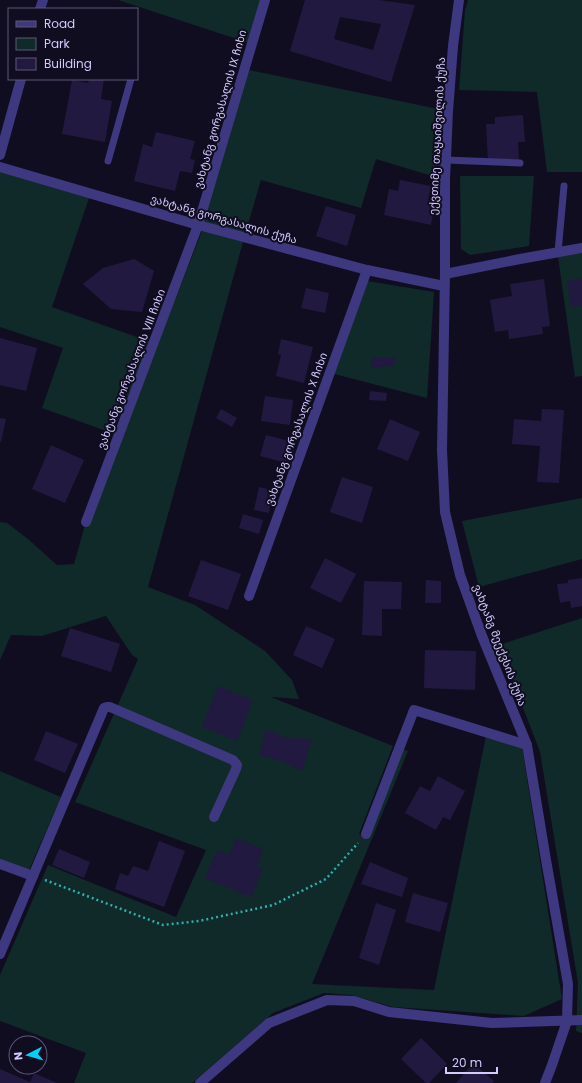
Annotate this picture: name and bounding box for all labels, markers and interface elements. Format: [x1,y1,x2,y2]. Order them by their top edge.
legend [8,8,138,80]
text: Road [44,15,75,32]
street label: ვახტანგ გორგასალის IX ჩიხი [190,28,250,190]
text: Park [44,35,71,52]
text: Building [44,55,92,72]
street label: ექვთიმე თაყაიშვილის ქუჩა [425,57,449,215]
street label: ვახტანგ გორგასალის ქუჩა [149,190,299,248]
street label: ვახტანგ გორგასალის VIII ჩიხი [93,287,169,451]
street label: ვახტანგ გორგასალის X ჩიხი [261,350,331,508]
street label: ვახტანგ მეექვსის ქუჩა [469,582,531,708]
north arrow [8,1035,48,1075]
scale bar [446,1049,497,1075]
text: N [10,1051,26,1061]
text: 20 m [452,1054,482,1071]

